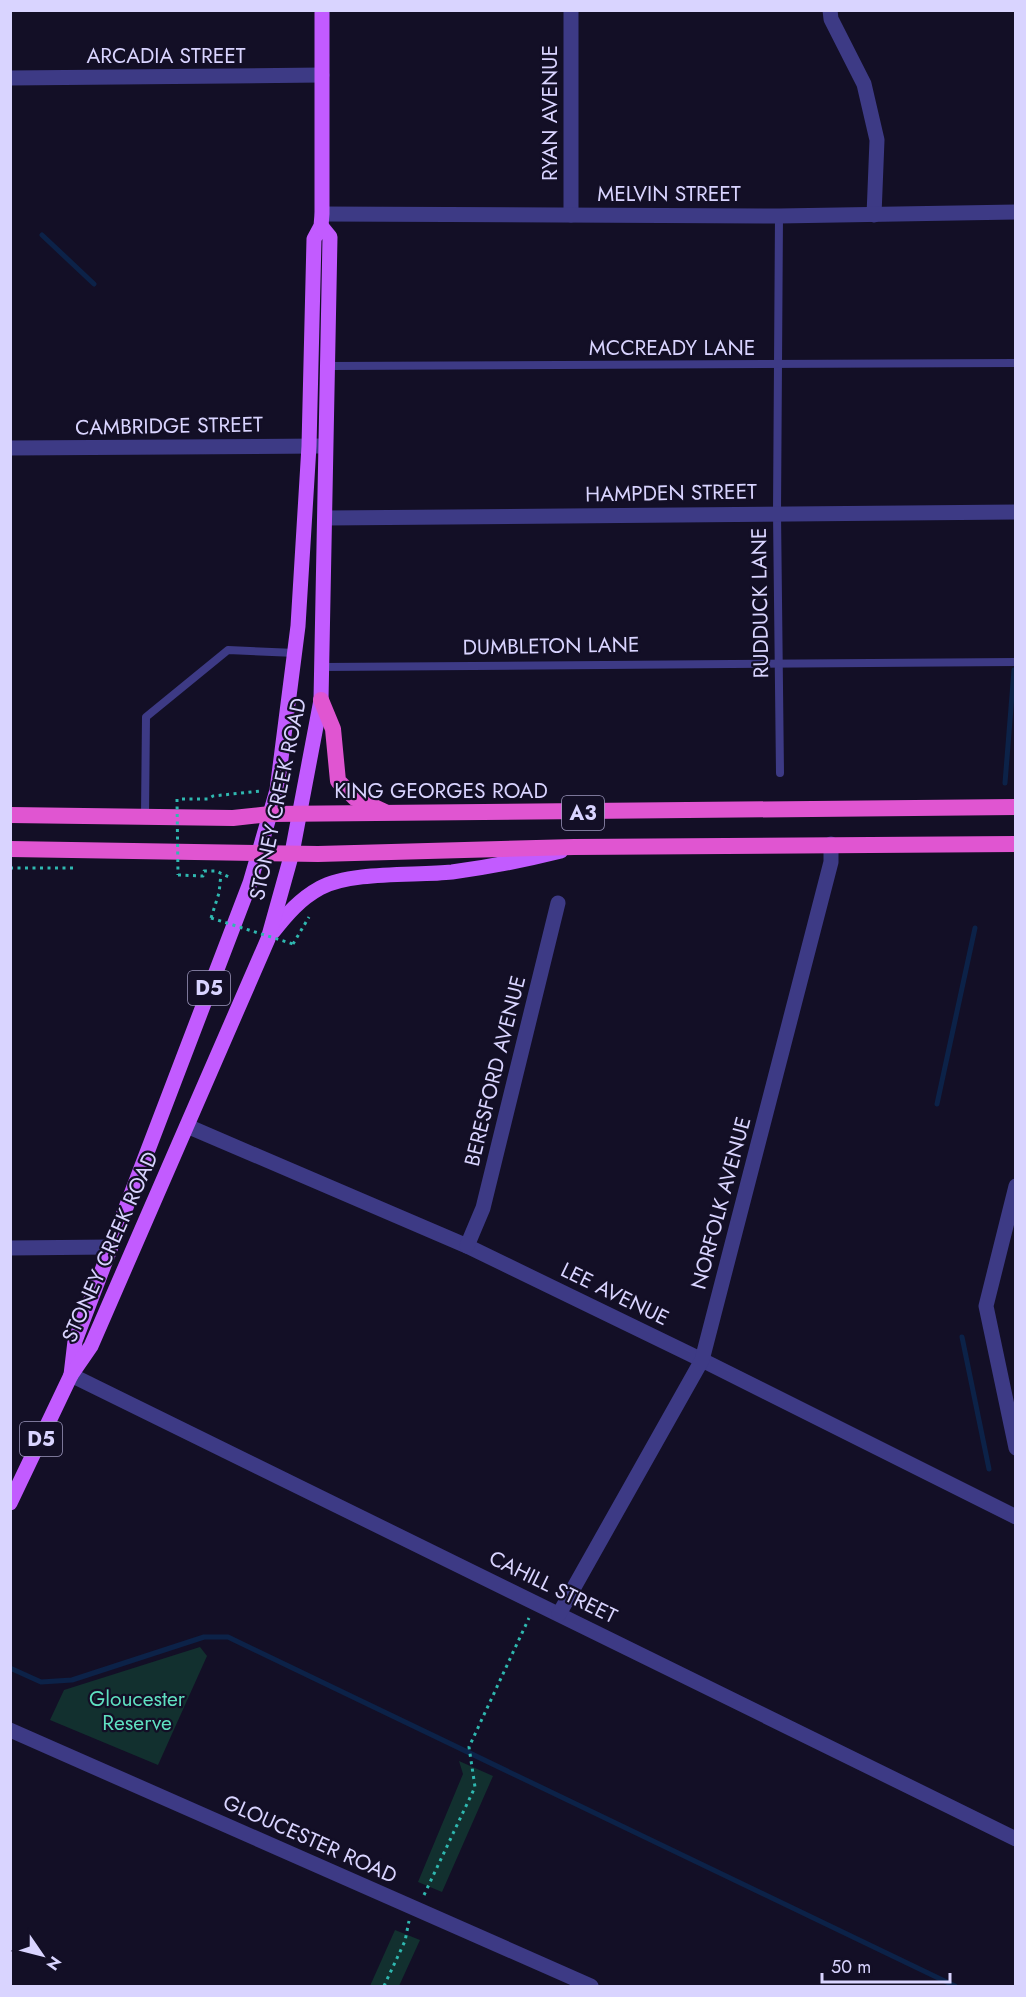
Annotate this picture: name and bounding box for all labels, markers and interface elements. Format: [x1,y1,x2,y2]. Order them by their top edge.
street label: ARCADIA STREET [86,41,246,71]
street label: RYAN AVENUE [535,45,565,181]
street label: MELVIN STREET [597,179,741,209]
street label: MCCREADY LANE [589,333,755,363]
street label: CAMBRIDGE STREET [75,409,263,443]
street label: HAMPDEN STREET [585,477,757,509]
street label: RUDDUCK LANE [744,527,776,679]
street label: DUMBLETON LANE [462,629,640,663]
street label: STONEY CREEK ROAD [242,695,314,903]
street label: KING GEORGES ROAD [334,776,548,806]
road number: A3 [562,796,604,830]
road number: D5 [188,971,230,1005]
street label: BERESFORD AVENUE [457,972,533,1170]
street label: NORFOLK AVENUE [684,1113,758,1293]
street label: STONEY CREEK ROAD [54,1147,166,1347]
street label: LEE AVENUE [556,1255,674,1333]
road number: D5 [20,1422,62,1456]
street label: CAHILL STREET [484,1543,622,1631]
park label: Gloucester Reserve [89,1684,186,1738]
street label: GLOUCESTER ROAD [218,1787,402,1891]
north arrow [12,1925,72,1985]
scale bar [822,1946,950,1984]
text: N [41,1952,67,1975]
text: 50 m [831,1954,871,1980]

